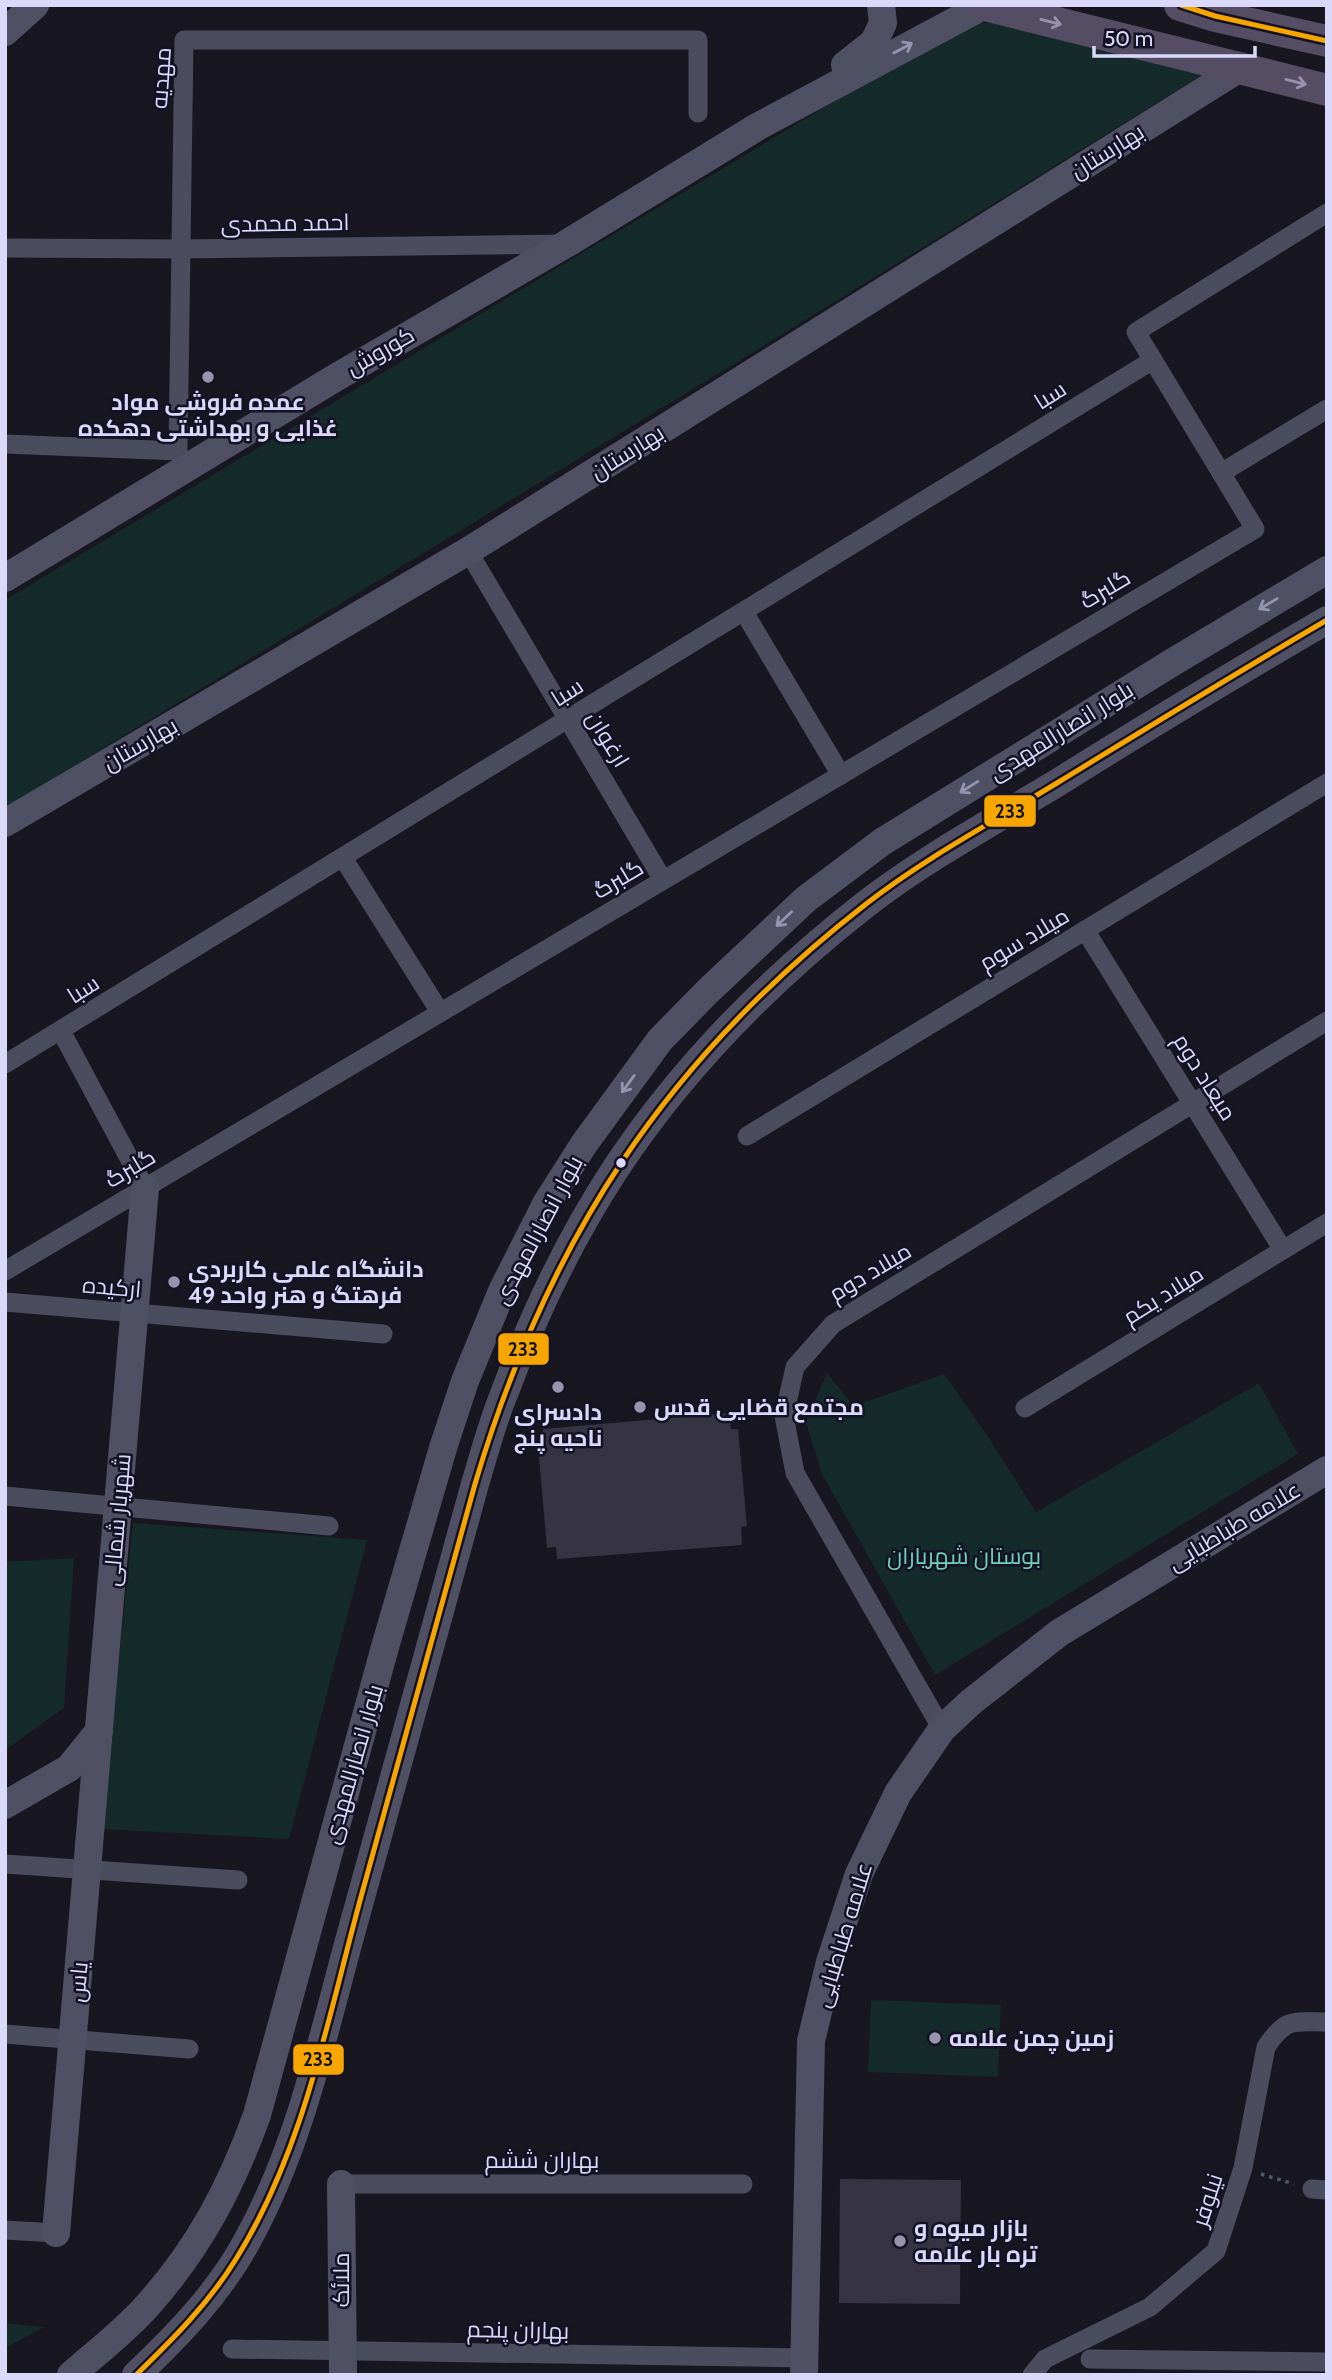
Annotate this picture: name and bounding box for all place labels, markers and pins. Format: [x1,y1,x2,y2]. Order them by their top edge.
marker: عمده فروشی مواد غذایی و بهداشتی دهکده [200,369,216,385]
place label: عمده فروشی مواد غذایی و بهداشتی دهکده [78,388,338,442]
unlabelled marker [614,1156,628,1170]
place label: دانشگاه علمی کاربردی فرهتگ و هنر واحد 49 [188,1255,424,1309]
marker: دانشگاه علمی کاربردی فرهتگ و هنر واحد 49 [166,1274,182,1290]
marker: دادسرای ناحیه پنج [550,1379,566,1395]
place label: مجتمع قضایی قدس [654,1393,864,1423]
place label: دادسرای ناحیه پنج [514,1398,602,1454]
marker: مجتمع قضایی قدس [632,1399,648,1415]
place label: زمین چمن علامه [949,2024,1114,2054]
marker: زمین چمن علامه [927,2030,943,2046]
place label: بازار میوه و تره بار علامه [914,2214,1038,2268]
marker: بازار میوه و تره بار علامه [892,2233,908,2249]

